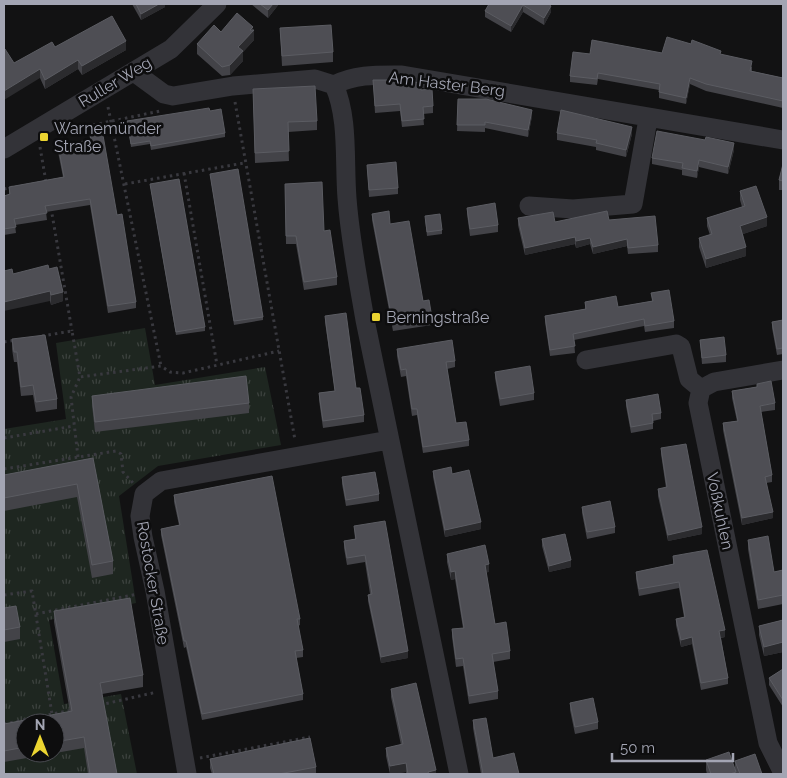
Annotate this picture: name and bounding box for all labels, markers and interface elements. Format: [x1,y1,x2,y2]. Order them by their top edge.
street label: Ruller Weg [75,53,155,111]
street label: Am Haster Berg [388,67,506,101]
place label: Warnemünder Straße [54,119,162,156]
marker: Warnemünder Straße [38,131,50,143]
place label: Berningstraße [386,308,489,327]
marker: Berningstraße [370,311,382,323]
street label: Voßkuhlen [703,471,737,551]
street label: Rostocker Straße [133,520,173,646]
north arrow [15,713,65,763]
text: N [35,717,45,733]
scale bar [612,730,733,762]
text: 50 m [620,739,655,757]

